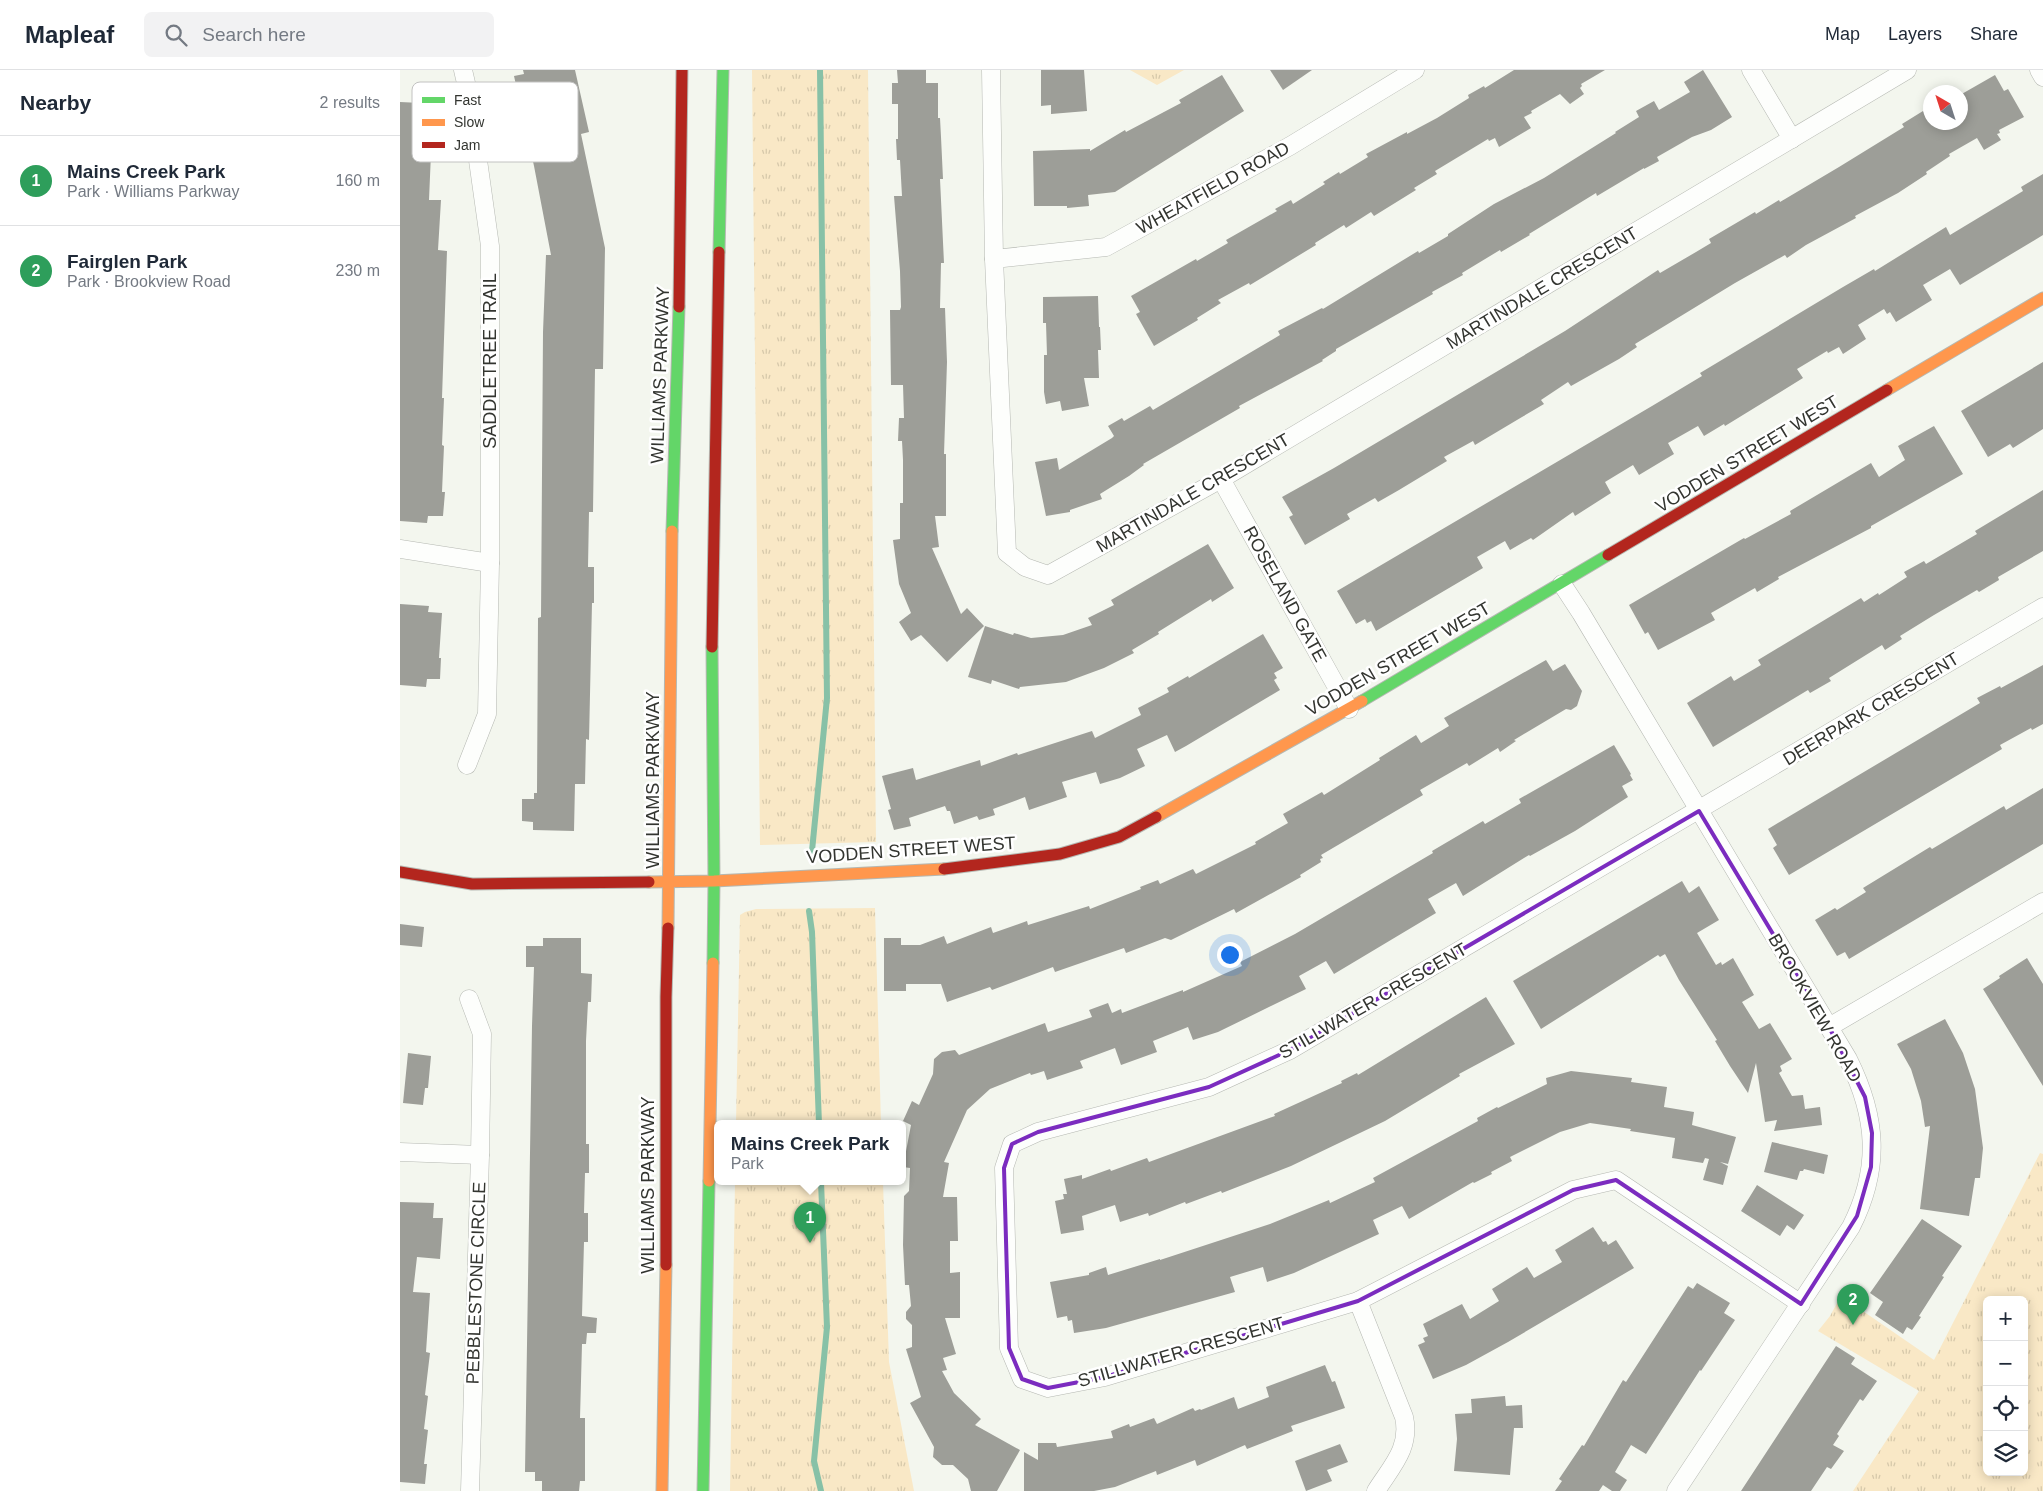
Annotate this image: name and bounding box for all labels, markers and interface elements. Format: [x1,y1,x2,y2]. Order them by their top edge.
search box [144,12,494,57]
text: Mapleaf [25,21,114,48]
icon: search [162,21,190,49]
text: Search here [202,24,306,45]
text: Map [1825,24,1860,44]
text: Layers [1888,24,1942,44]
text: Share [1970,24,2018,44]
legend [412,82,578,162]
north arrow [1923,85,1968,130]
text: Nearby [20,91,91,114]
text: Fast [454,92,481,108]
text: 2 results [320,94,380,111]
text: Slow [454,114,485,130]
text: Jam [454,137,480,153]
street label: WHEATFIELD ROAD [1133,138,1293,238]
text: Mains Creek Park [67,161,225,182]
text: 1 [32,172,40,189]
text: 160 m [336,172,380,189]
text: Park · Williams Parkway [67,183,239,200]
street label: MARTINDALE CRESCENT [1443,223,1641,353]
text: Fairglen Park [67,251,187,272]
text: 2 [32,262,40,279]
text: 230 m [336,262,380,279]
text: Park · Brookview Road [67,273,231,290]
street label: SADDLETREE TRAIL [480,273,500,449]
street label: WILLIAMS PARKWAY [647,286,673,464]
street label: VODDEN STREET WEST [1652,391,1842,517]
street label: MARTINDALE CRESCENT [1093,429,1293,557]
street label: ROSELAND GATE [1239,523,1331,665]
street label: VODDEN STREET WEST [1302,598,1494,720]
street label: DEERPARK CRESCENT [1779,648,1963,770]
street label: WILLIAMS PARKWAY [643,691,663,869]
street label: VODDEN STREET WEST [806,833,1016,867]
street label: BROOKVIEW ROAD [1764,930,1866,1086]
street label: STILLWATER CRESCENT [1275,939,1471,1063]
your location [1217,942,1243,968]
street label: WILLIAMS PARKWAY [638,1096,658,1274]
popup [714,1120,906,1185]
text: Mains Creek Park [731,1133,889,1154]
text: Park [731,1155,764,1172]
street label: PEBBLESTONE CIRCLE [462,1181,490,1385]
pin: 1 [794,1202,826,1243]
pin: 2 [1837,1284,1869,1325]
map controls [1983,1296,2028,1476]
button: + [1983,1296,2028,1341]
street label: STILLWATER CRESCENT [1076,1313,1286,1391]
button: − [1983,1341,2028,1386]
button: locate [1983,1386,2028,1431]
button: layers [1983,1431,2028,1476]

